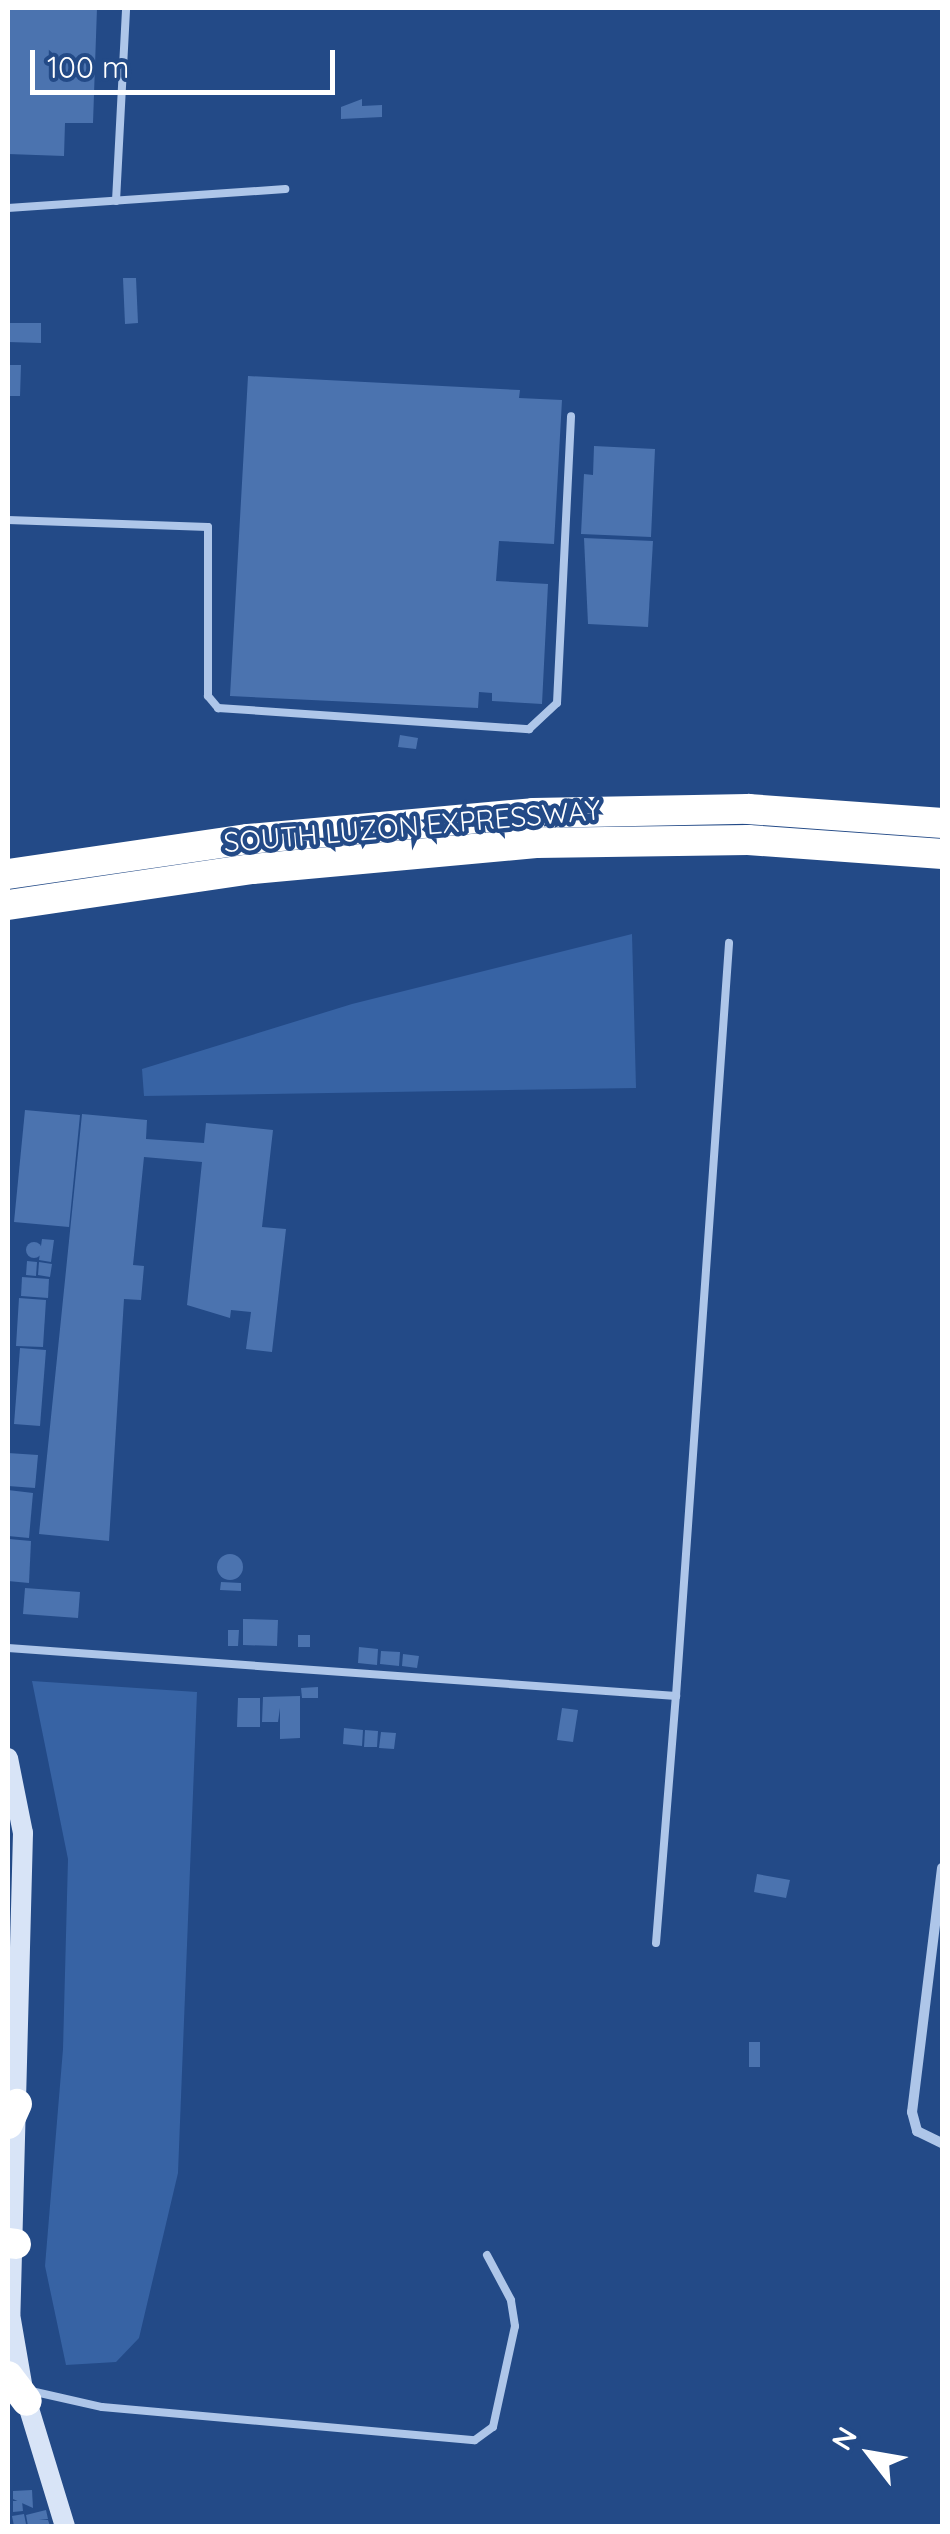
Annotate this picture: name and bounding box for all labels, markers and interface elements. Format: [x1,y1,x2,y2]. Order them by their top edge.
scale bar [35,30,340,92]
text: 100 m [47,48,129,86]
street label: SOUTH LUZON EXPRESSWAY [222,793,602,859]
north arrow [820,2404,920,2504]
text: N [824,2420,864,2456]

